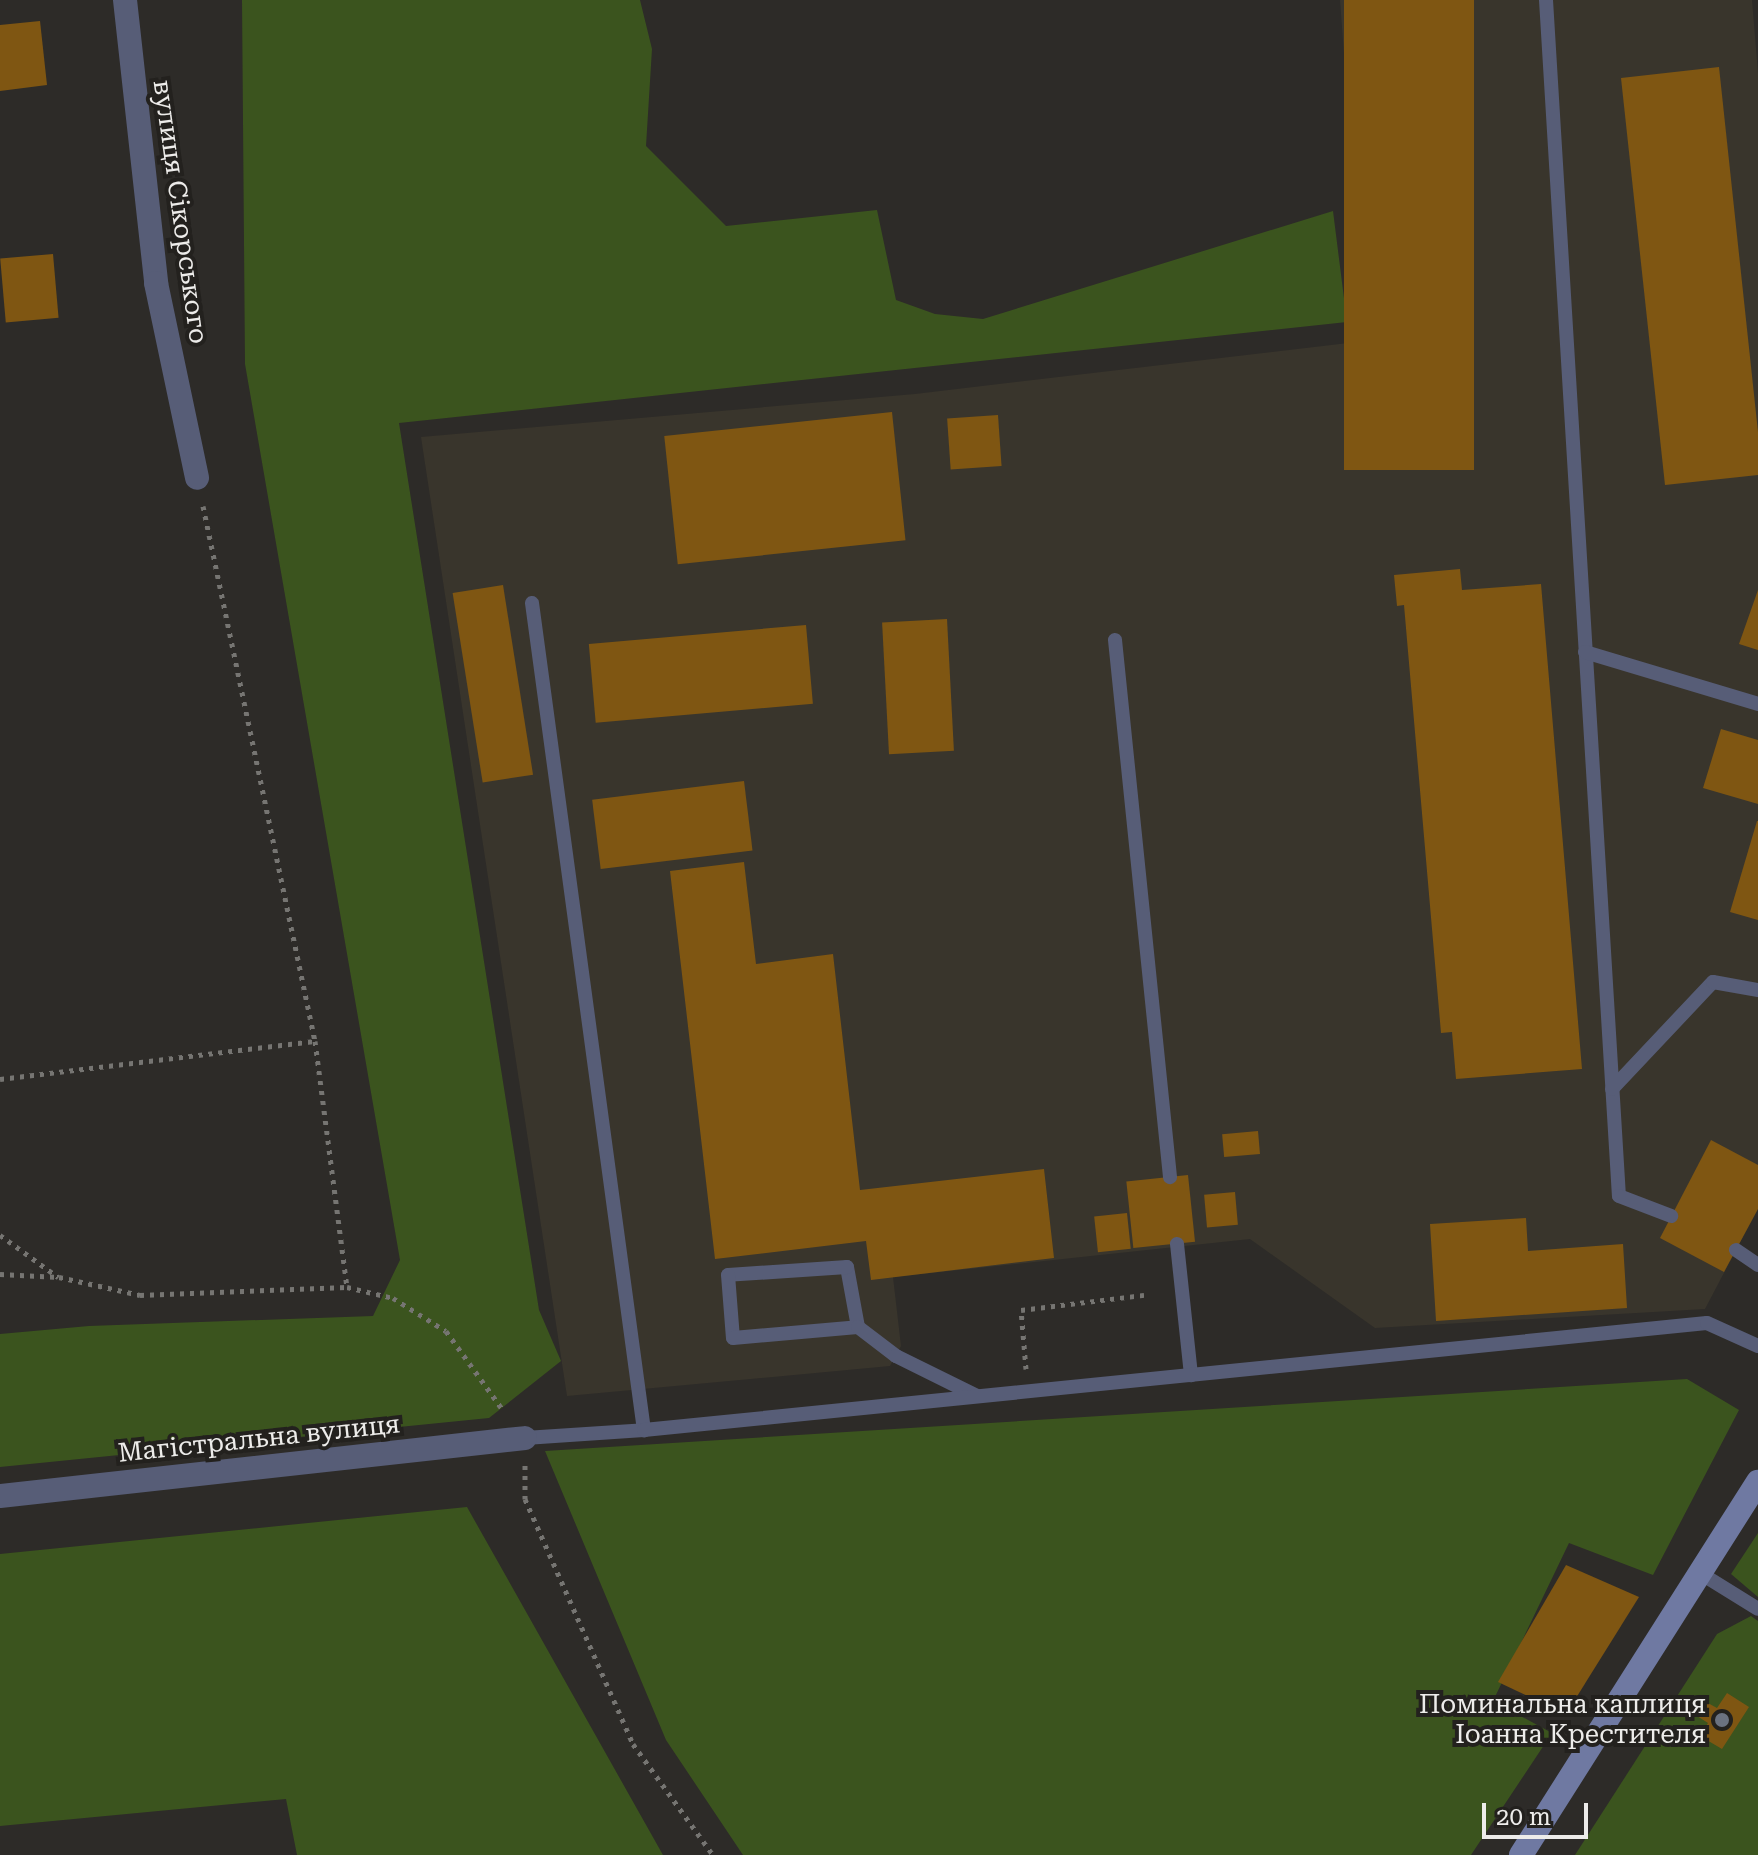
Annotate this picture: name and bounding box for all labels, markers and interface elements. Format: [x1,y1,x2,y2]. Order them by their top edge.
street label: вулиця Сікорського [146,78,214,346]
street label: Магістральна вулиця [116,1409,402,1469]
place label: Поминальна каплиця Іоанна Крестителя [1419,1689,1706,1750]
marker: Поминальна каплиця Іоанна Крестителя [1713,1711,1731,1729]
scale bar [1486,1787,1592,1837]
text: 20 m [1496,1803,1551,1831]

